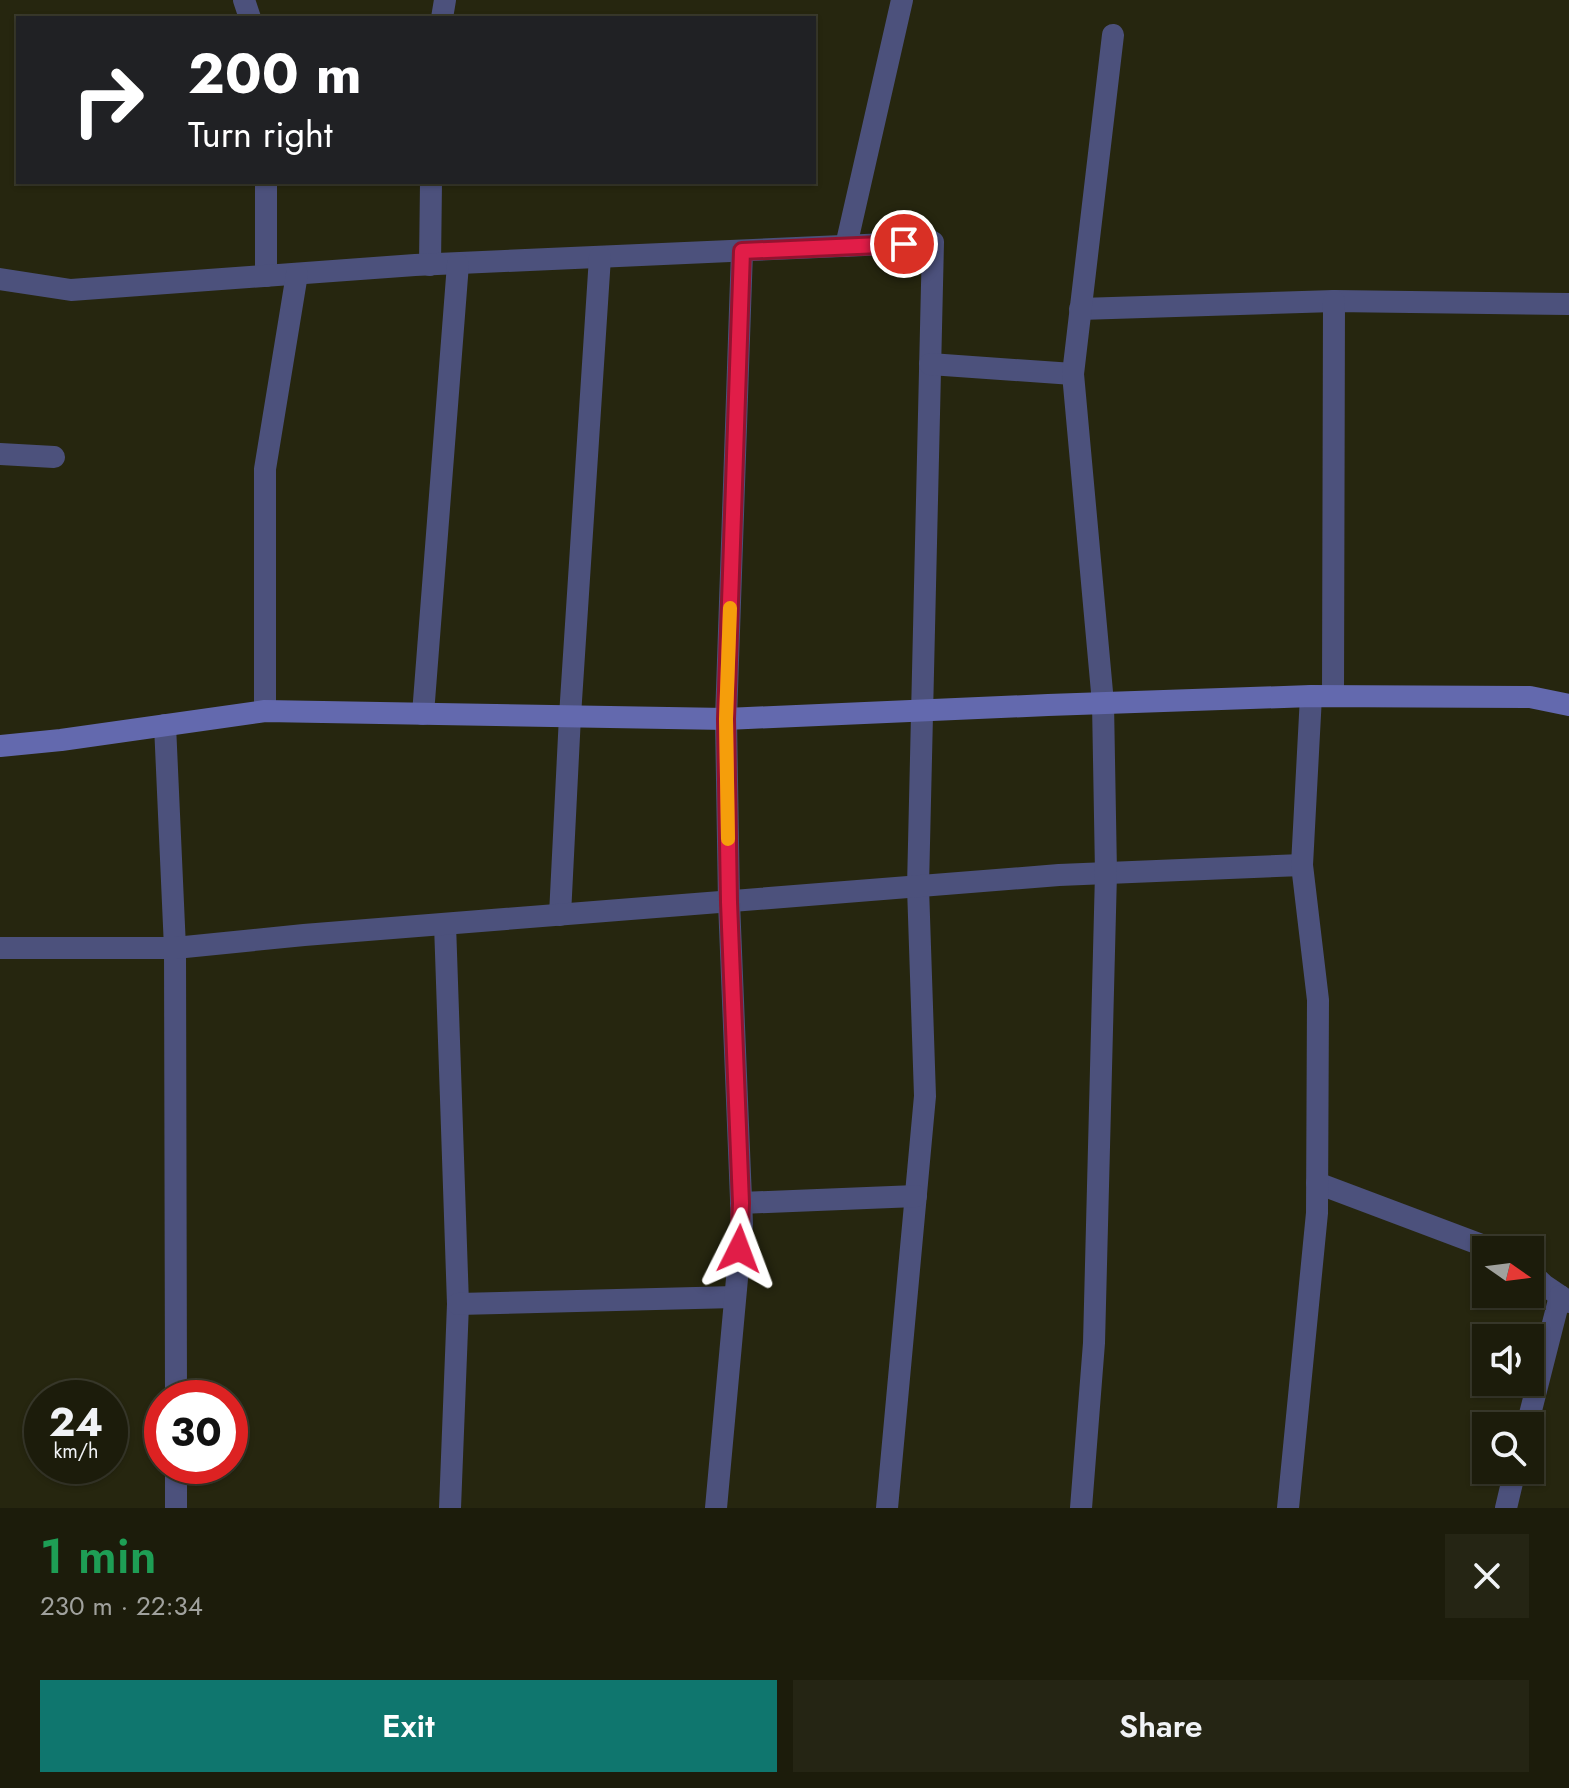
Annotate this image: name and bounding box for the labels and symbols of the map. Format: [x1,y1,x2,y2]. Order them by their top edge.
pin [870,210,938,278]
position arrow [697,1207,781,1291]
north arrow [1472,1236,1544,1308]
speed limit sign: 30 [144,1380,248,1484]

